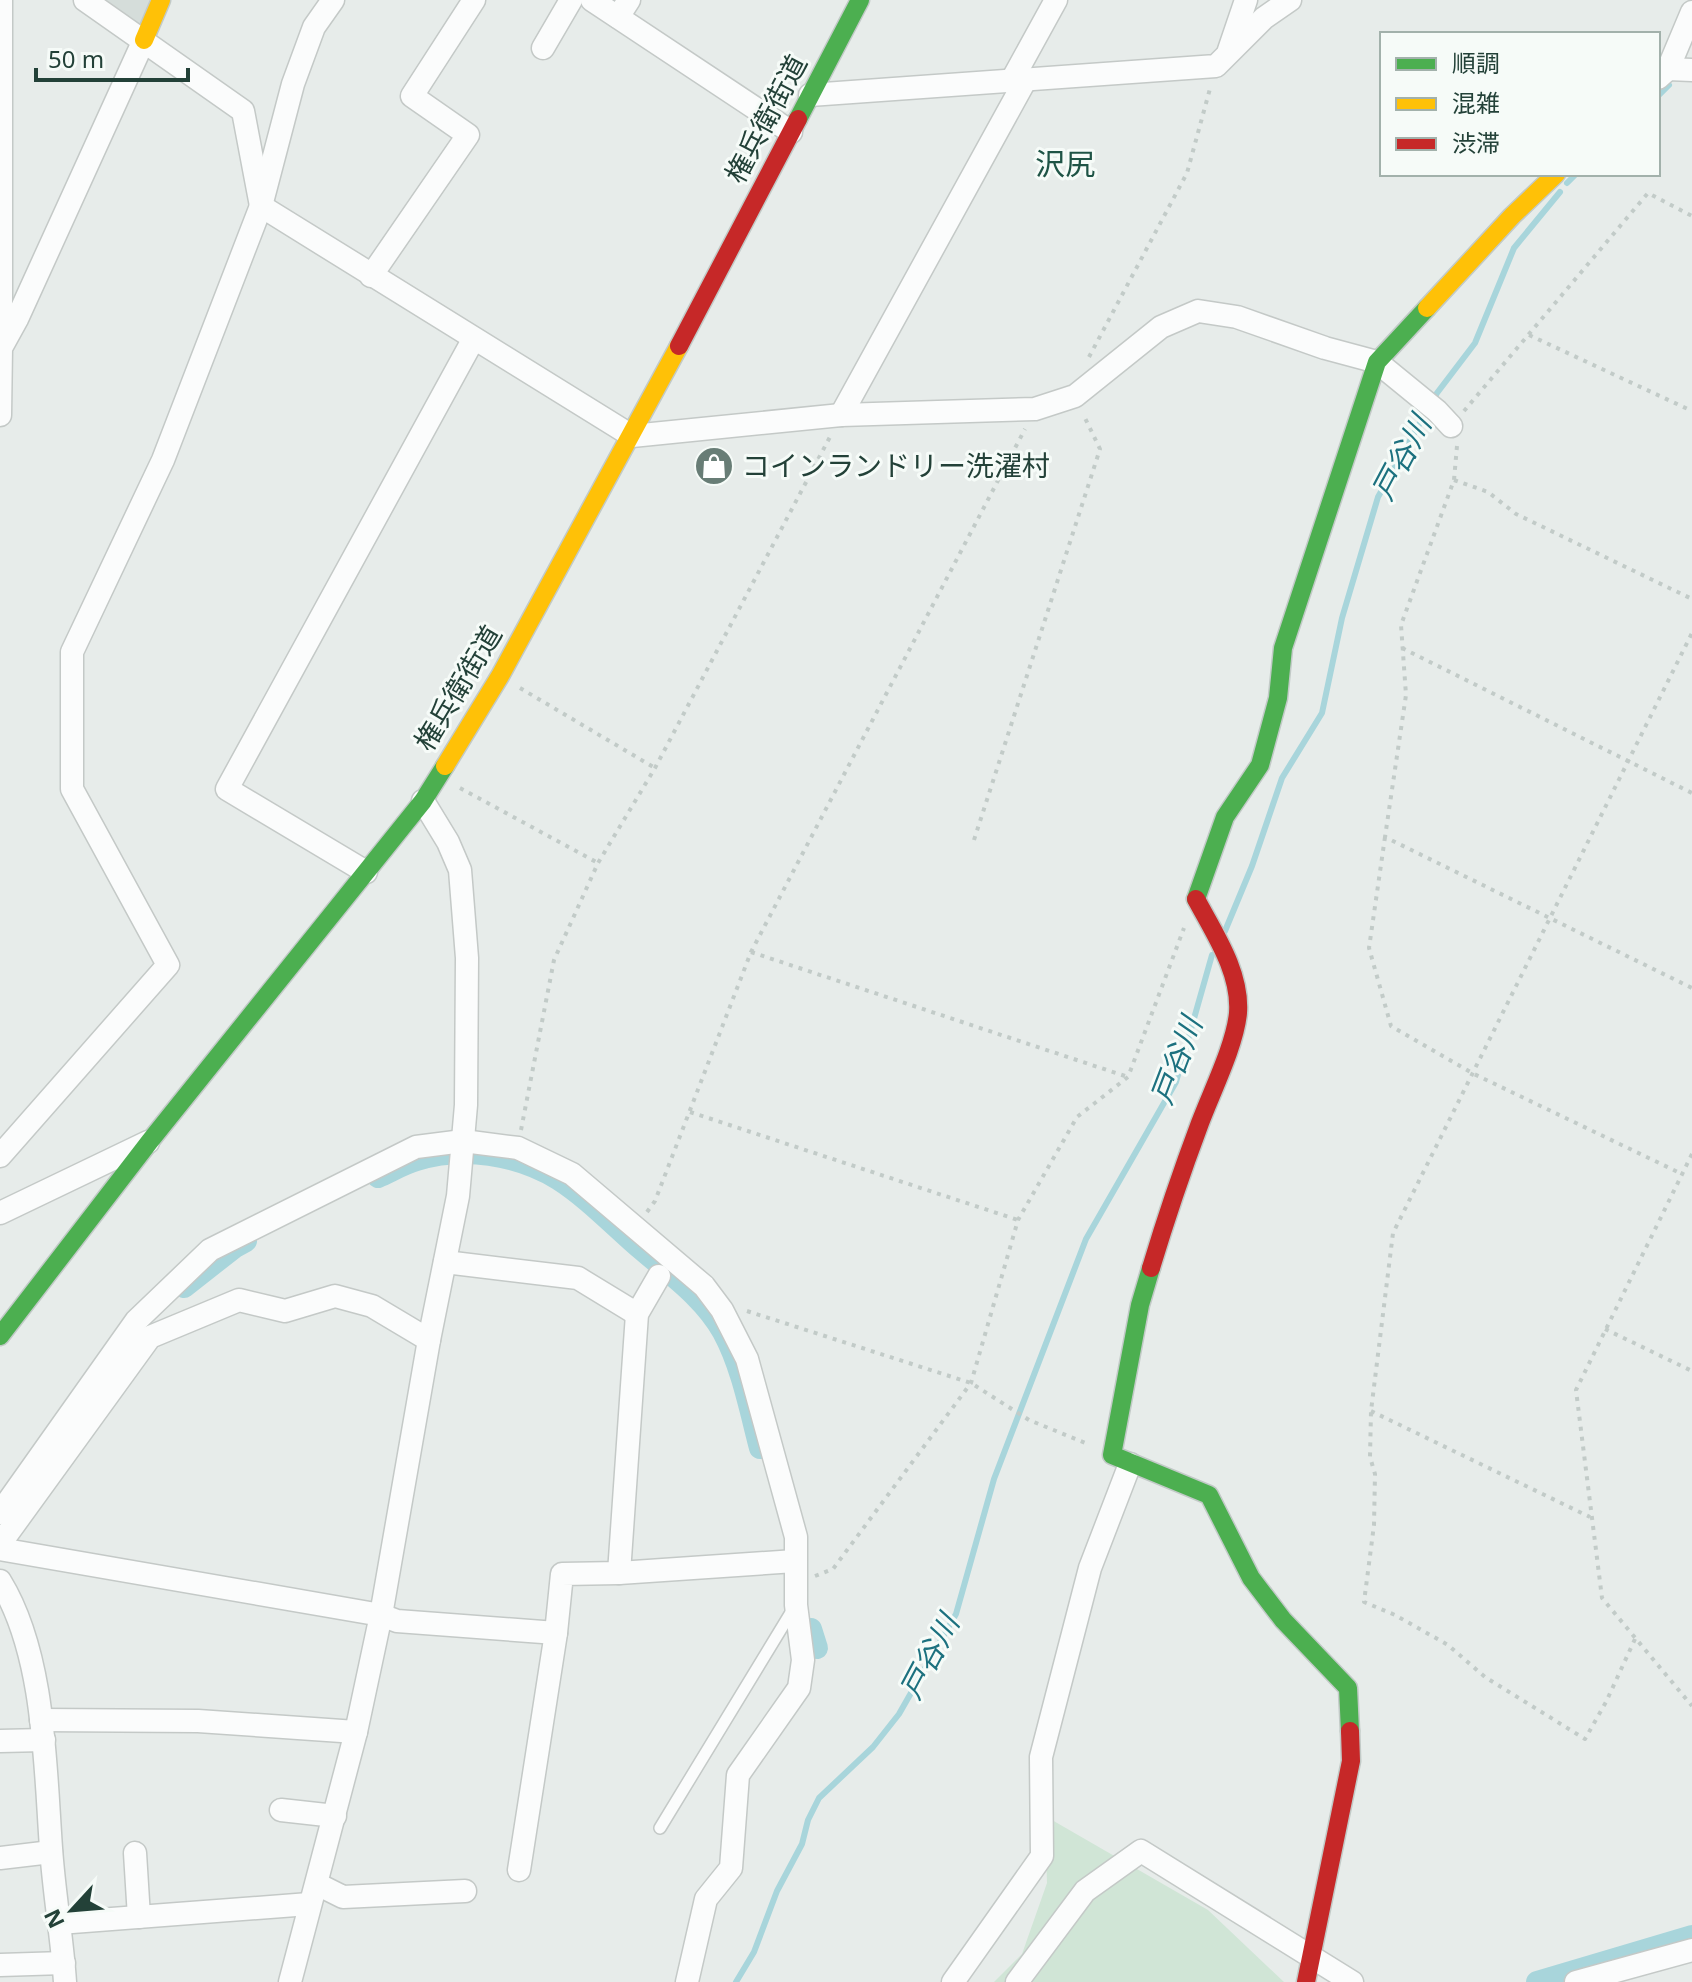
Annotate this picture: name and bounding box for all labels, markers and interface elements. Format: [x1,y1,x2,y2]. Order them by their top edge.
scale bar [36,32,188,82]
legend [1380,32,1660,176]
text: 50 m [48,42,104,75]
text: 順調 [1452,46,1500,79]
street label: 権兵衛街道 [715,48,815,189]
text: 混雑 [1452,86,1500,119]
text: 渋滞 [1452,126,1500,159]
district label: 沢尻 [1035,143,1095,184]
water label: 戸谷川 [1361,405,1441,507]
shop icon: コインランドリー洗濯村 [693,445,735,487]
place label: コインランドリー洗濯村 [742,446,1050,484]
street label: 権兵衛街道 [405,618,509,757]
water label: 戸谷川 [1140,1008,1212,1110]
water label: 戸谷川 [889,1604,969,1706]
north arrow [32,1870,112,1950]
text: N [36,1905,71,1934]

